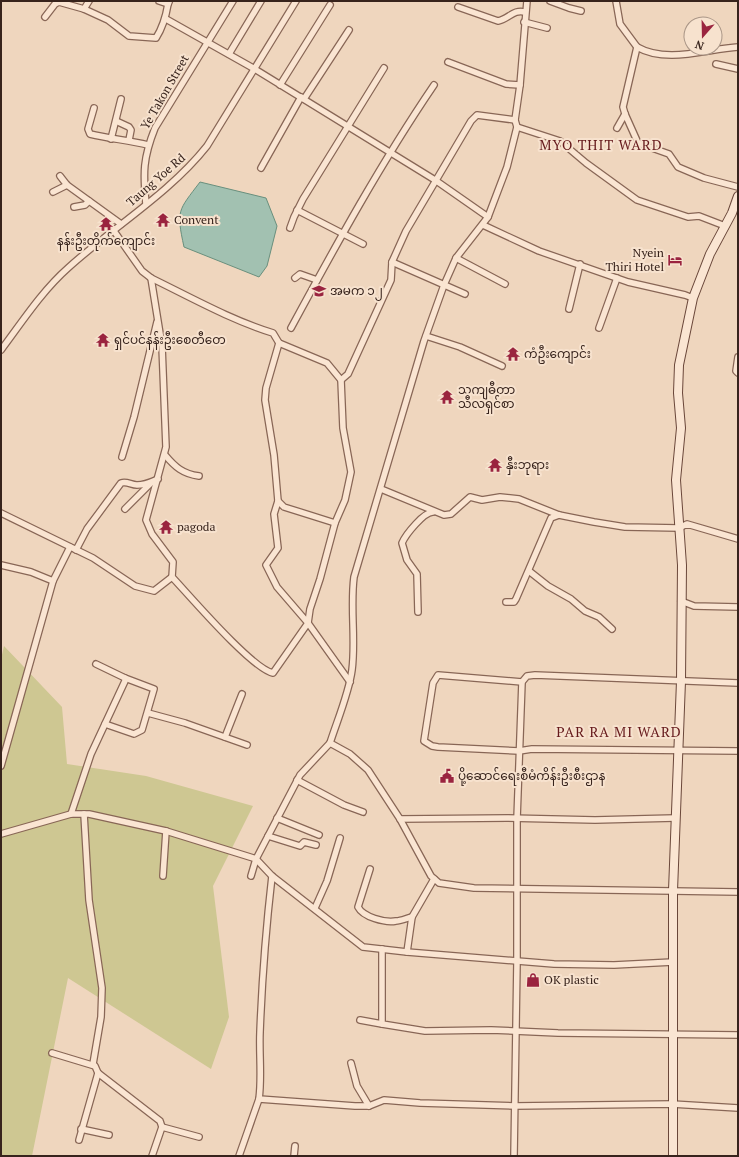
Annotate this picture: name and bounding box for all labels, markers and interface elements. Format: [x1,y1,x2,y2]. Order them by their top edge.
north arrow [683,16,723,56]
text: N [693,37,706,53]
street label: Ye Takon Street [137,51,192,132]
district label: MYO THIT WARD [539,135,663,154]
street label: Taung Yoe Rd [123,150,188,209]
temple icon: Convent [155,212,171,228]
place label: Convent [174,212,219,227]
temple icon: နန်းဦးတိုက်ကျောင်း [98,216,114,232]
place label: နန်းဦးတိုက်ကျောင်း [57,232,155,251]
place label: Nyein Thiri Hotel [605,245,664,274]
hotel icon: Nyein Thiri Hotel [667,252,683,268]
school or university icon: အမက ၁၂ [311,283,327,299]
place label: အမက ၁၂ [330,283,383,301]
place label: ရှင်ပင်နန်းဦးစေတီတေ [114,331,226,350]
temple icon: ရှင်ပင်နန်းဦးစေတီတေ [95,332,111,348]
place label: ကံဦးကျောင်း [524,345,591,364]
temple icon: ကံဦးကျောင်း [505,346,521,362]
place label: သကျဓီတာ သီလရှင်စာ [458,381,515,414]
temple icon: သကျဓီတာ သီလရှင်စာ [439,389,455,405]
place label: နှီးဘုရား [506,456,549,475]
temple icon: နှီးဘုရား [487,457,503,473]
temple icon: pagoda [158,519,174,535]
place label: pagoda [177,519,216,534]
district label: PAR RA MI WARD [556,722,682,741]
place label: ပို့ဆောင်ရေးစီမံကိန်းဦးစီးဌာန [458,767,606,786]
public building icon: ပို့ဆောင်ရေးစီမံကိန်းဦးစီးဌာန [439,768,455,784]
shop icon: OK plastic [525,972,541,988]
place label: OK plastic [544,972,599,987]

